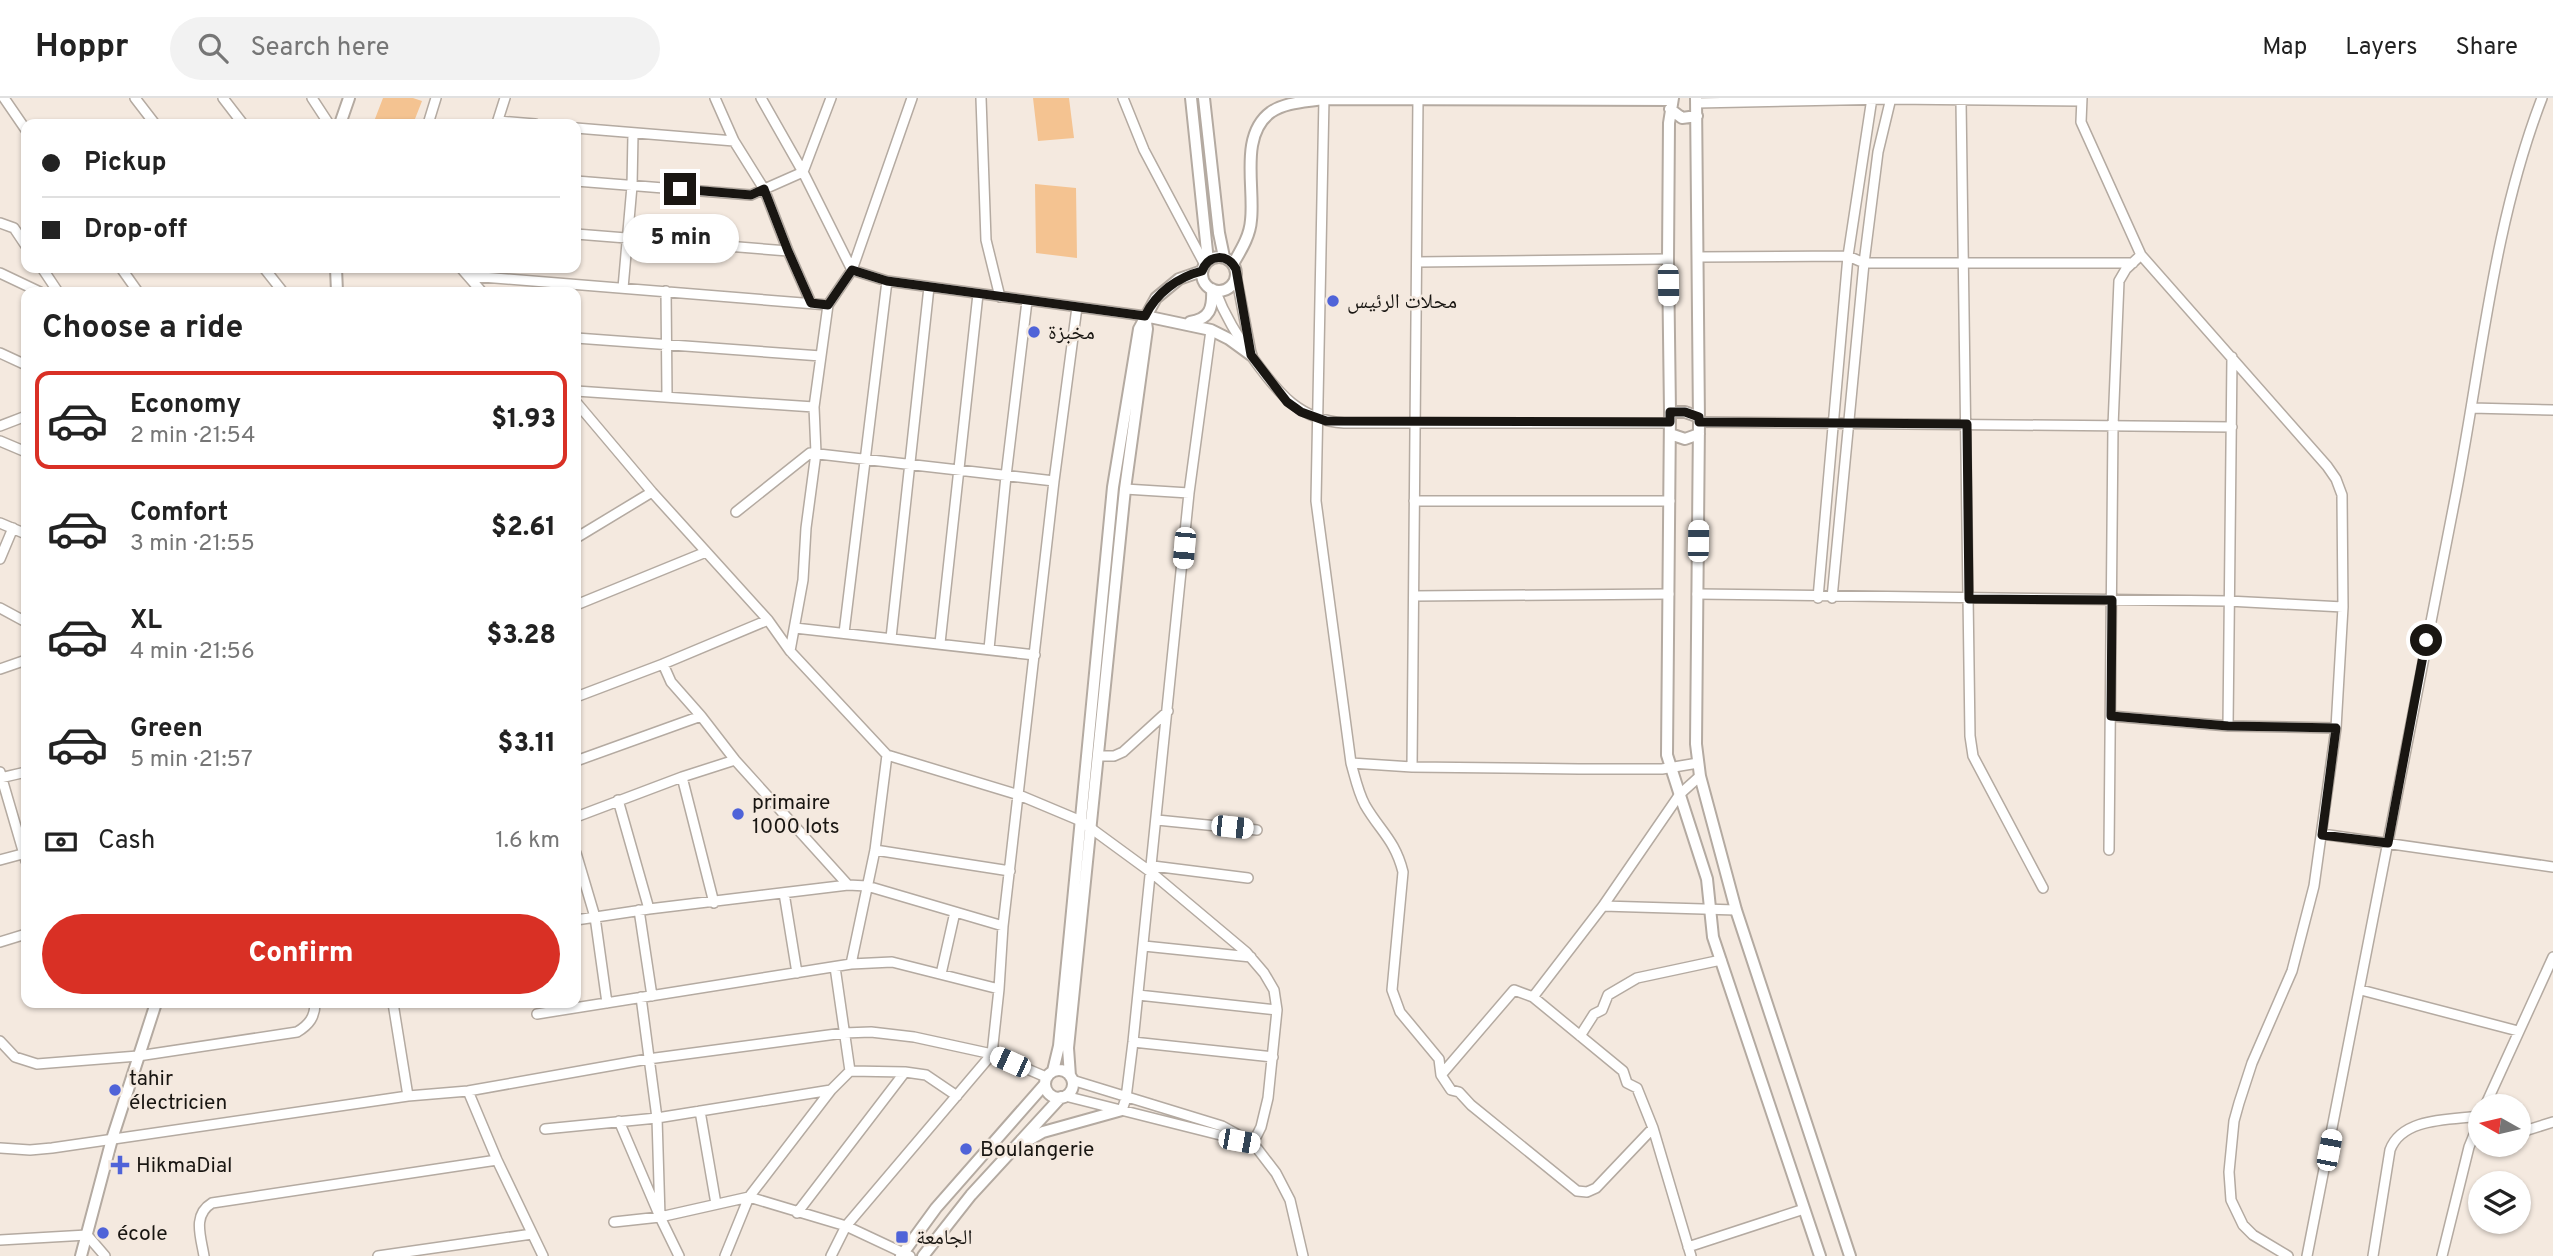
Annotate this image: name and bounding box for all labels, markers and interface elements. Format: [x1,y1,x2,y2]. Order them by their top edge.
search box [170,17,660,80]
text: Hoppr [35,27,128,69]
icon: search [194,29,232,67]
text: Search here [250,32,389,65]
text: Map [2262,33,2307,63]
text: Layers [2345,33,2417,63]
text: Share [2455,33,2518,63]
text: Pickup [84,147,167,180]
route end [664,173,696,205]
text: Drop-off [84,214,187,247]
callout: 5 min [622,214,738,262]
text: 5 min [651,224,711,253]
car [1658,264,1679,306]
place label: محلات الرئيس [1347,289,1457,316]
marker: محلات الرئيس [1325,293,1341,309]
text: Choose a ride [42,309,243,349]
place label: مخبزة [1048,320,1095,347]
marker: مخبزة [1026,324,1042,340]
icon: car [46,389,109,452]
text: Economy [130,389,241,422]
text: $1.93 [491,404,556,437]
text: 2 min · 21:54 [130,422,255,451]
icon: car [46,497,109,560]
text: Comfort [130,497,228,530]
text: $2.61 [491,512,556,545]
car [1688,520,1709,562]
car [1172,526,1197,570]
text: 3 min · 21:55 [130,530,255,559]
icon: car [46,605,109,668]
text: XL [130,605,162,638]
text: $3.28 [486,620,556,653]
route start [2410,624,2442,656]
text: 4 min · 21:56 [130,638,255,667]
icon: car [46,713,109,776]
text: Green [130,713,203,746]
text: $3.11 [498,728,556,761]
text: 5 min · 21:57 [130,746,253,775]
place label: primaire 1000 lots [752,790,840,841]
marker: primaire 1000 lots [730,806,746,822]
car [1211,814,1254,840]
icon: cash [42,823,80,861]
text: Cash [98,825,155,858]
text: 1.6 km [495,827,560,856]
button: Confirm [42,914,560,994]
car [987,1044,1034,1080]
place label: tahir électricien [129,1066,227,1117]
marker: tahir électricien [107,1082,123,1098]
north arrow [2468,1094,2530,1157]
map controls [2468,1094,2531,1234]
car [1217,1127,1262,1155]
car [2315,1127,2344,1173]
place label: Boulangerie [980,1137,1094,1164]
marker: Boulangerie [958,1141,974,1157]
place label: HikmaDial [136,1153,232,1180]
marker: HikmaDial [110,1155,130,1175]
button: layers [2468,1171,2531,1234]
place label: école [117,1221,167,1248]
marker: école [95,1225,111,1241]
place label: الجامعة [916,1225,973,1252]
marker: الجامعة [894,1229,910,1245]

